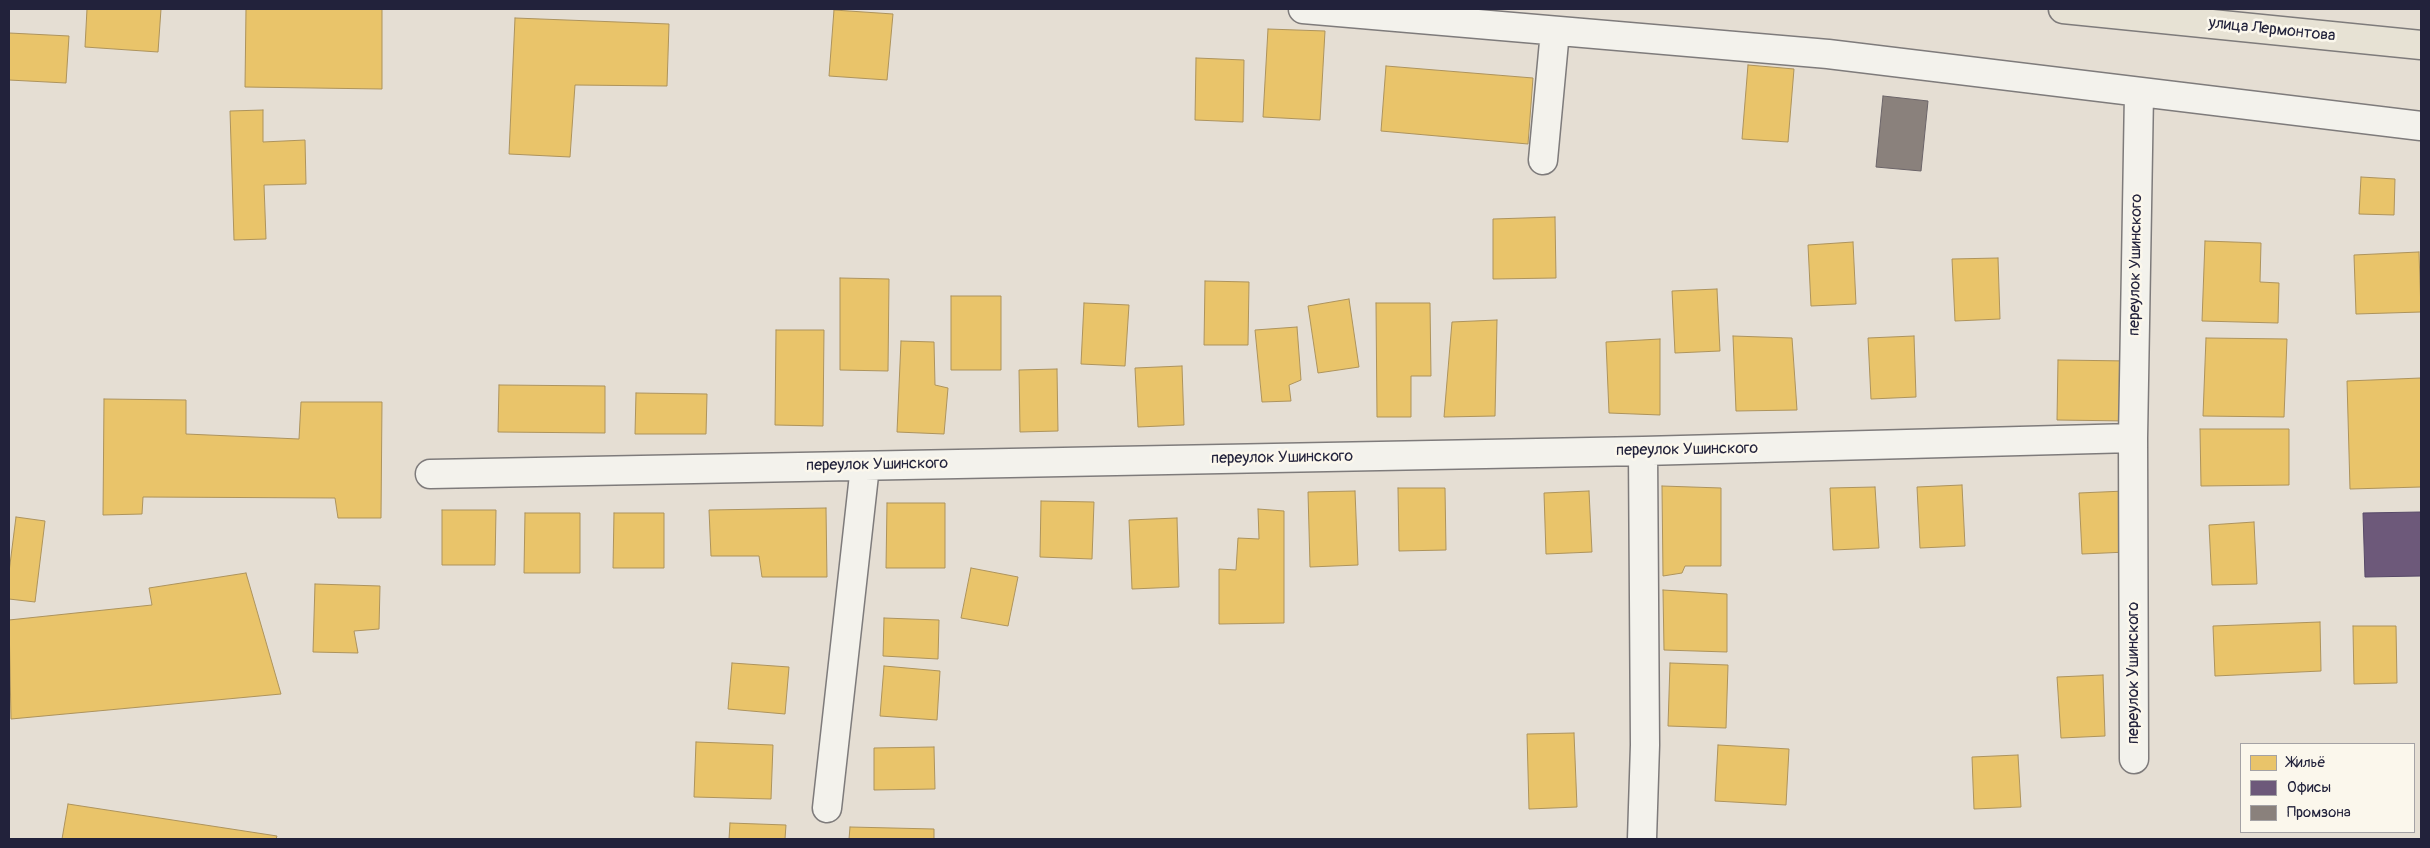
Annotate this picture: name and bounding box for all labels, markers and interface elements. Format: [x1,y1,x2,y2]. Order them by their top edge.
street label: улица Лермонтова [2208,14,2336,46]
street label: переулок Ушинского [2125,194,2147,336]
street label: переулок Ушинского [1616,439,1758,461]
street label: переулок Ушинского [1211,447,1353,469]
street label: переулок Ушинского [806,454,948,476]
street label: переулок Ушинского [2124,602,2144,744]
legend [2240,743,2415,833]
text: Жильё [2287,753,2326,772]
text: Офисы [2287,778,2331,797]
text: Промзона [2287,803,2351,822]

